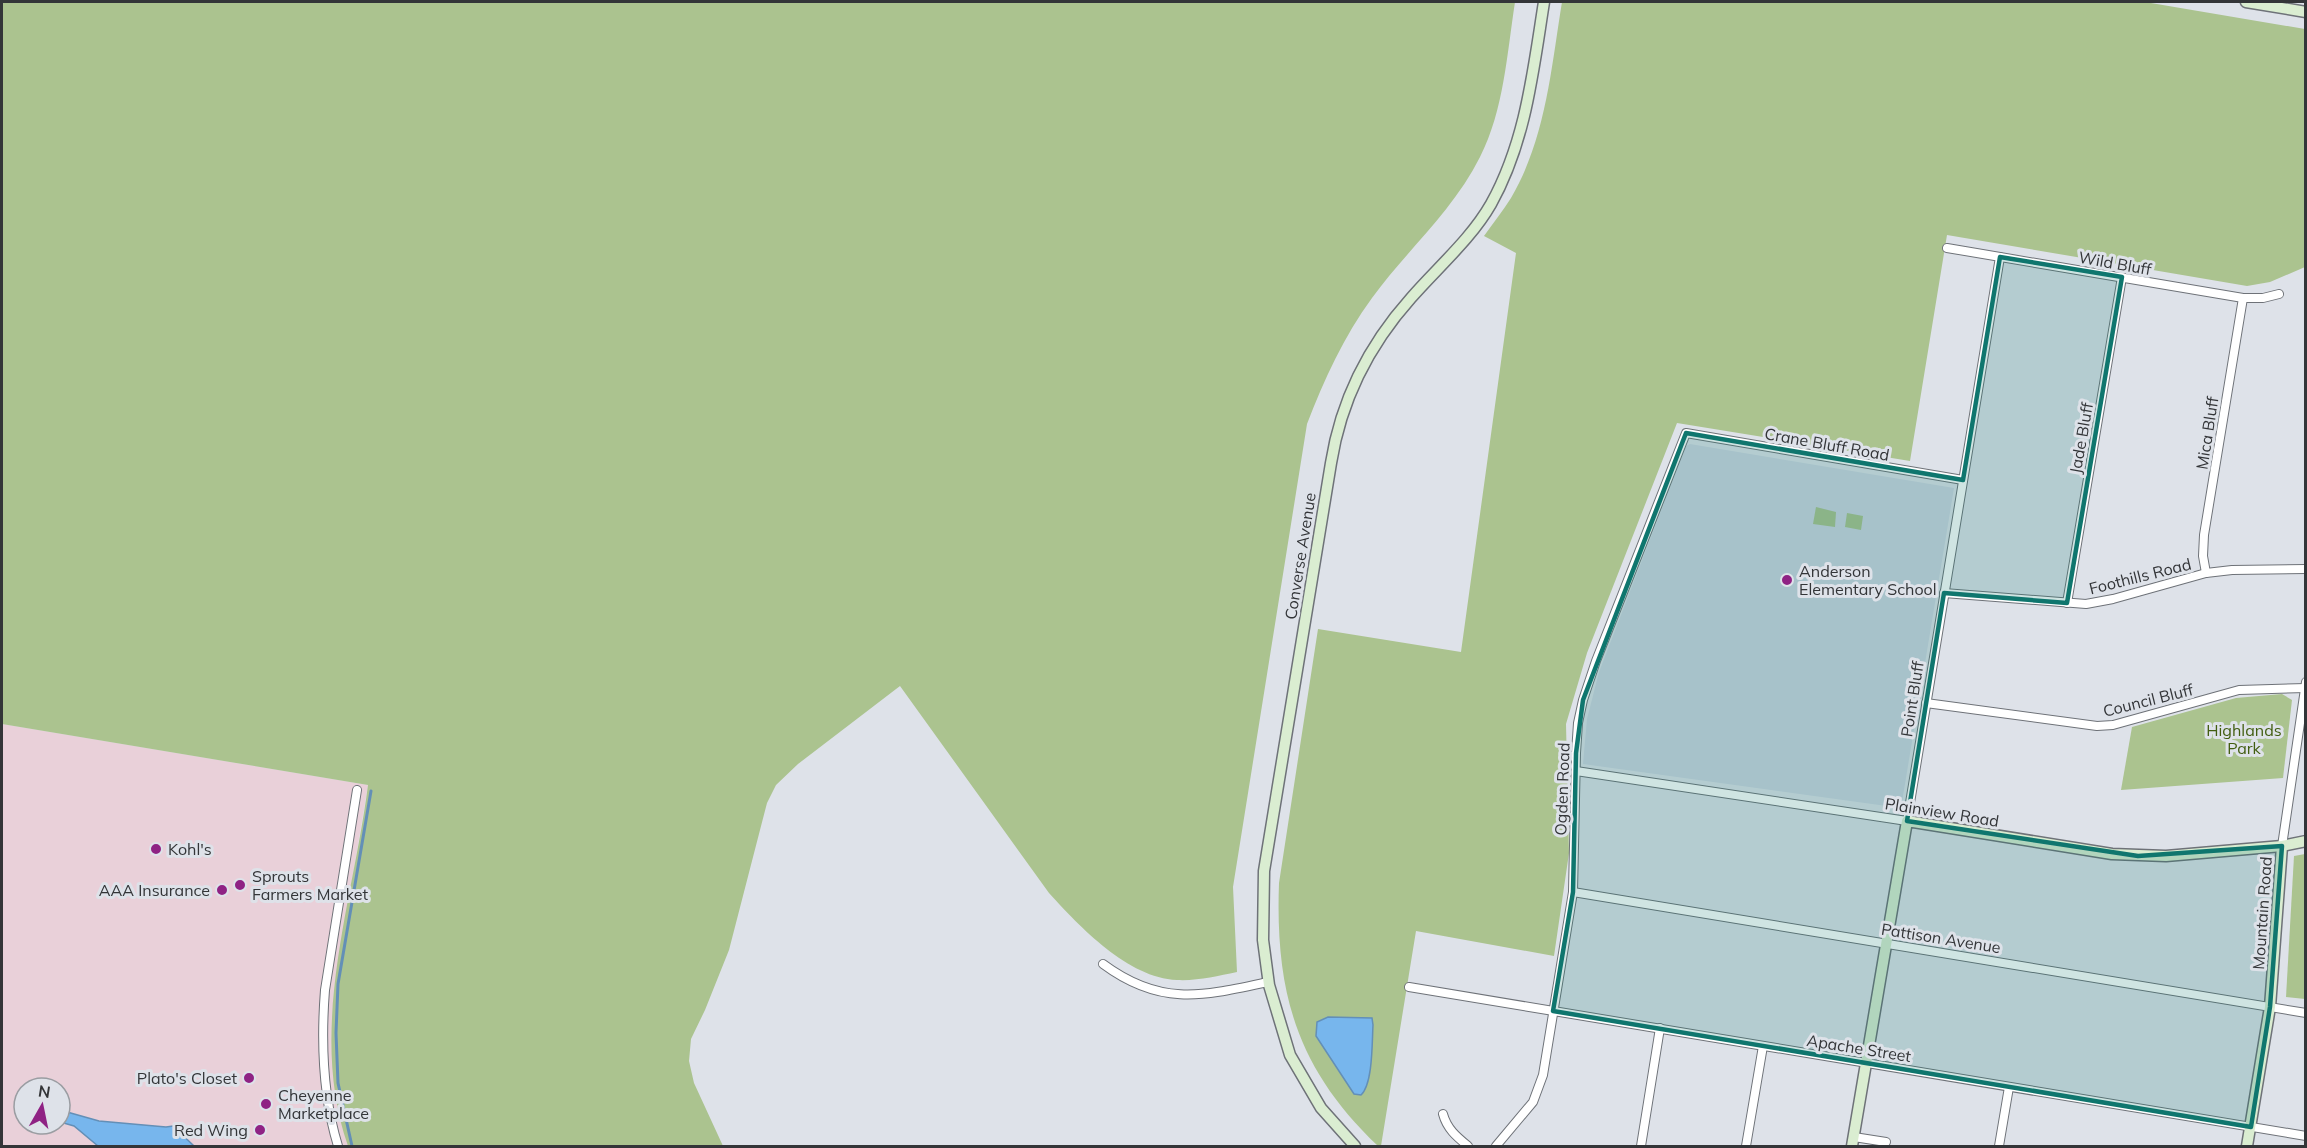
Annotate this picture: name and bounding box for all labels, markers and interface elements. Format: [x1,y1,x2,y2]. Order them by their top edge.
street label: Wild Bluff [2077,247,2154,279]
street label: Mica Bluff [2191,394,2223,471]
street label: Jade Bluff [2065,400,2097,475]
street label: Crane Bluff Road [1763,423,1891,465]
street label: Converse Avenue [1280,491,1320,621]
street label: Foothills Road [2087,554,2193,598]
place label: Anderson Elementary School [1799,561,1937,599]
marker: Anderson Elementary School [1780,573,1794,587]
street label: Point Bluff [1896,659,1928,738]
street label: Council Bluff [2101,679,2196,721]
park label: Highlands Park [2206,720,2282,758]
street label: Ogden Road [1550,742,1574,836]
street label: Plainview Road [1884,793,2000,831]
place label: Kohl's [168,839,212,859]
marker: Kohl's [149,842,163,856]
street label: Mountain Road [2248,856,2276,970]
place label: Sprouts Farmers Market [252,866,369,904]
marker: Sprouts Farmers Market [233,878,247,892]
place label: AAA Insurance [99,880,210,900]
marker: AAA Insurance [215,883,229,897]
street label: Pattison Avenue [1880,919,2002,957]
street label: Apache Street [1805,1030,1913,1066]
place label: Plato's Closet [137,1068,237,1088]
marker: Plato's Closet [242,1071,256,1085]
north arrow [12,1076,72,1136]
text: N [37,1080,52,1102]
place label: Cheyenne Marketplace [278,1085,369,1123]
marker: Cheyenne Marketplace [259,1097,273,1111]
place label: Red Wing [174,1120,248,1140]
marker: Red Wing [253,1123,267,1137]

